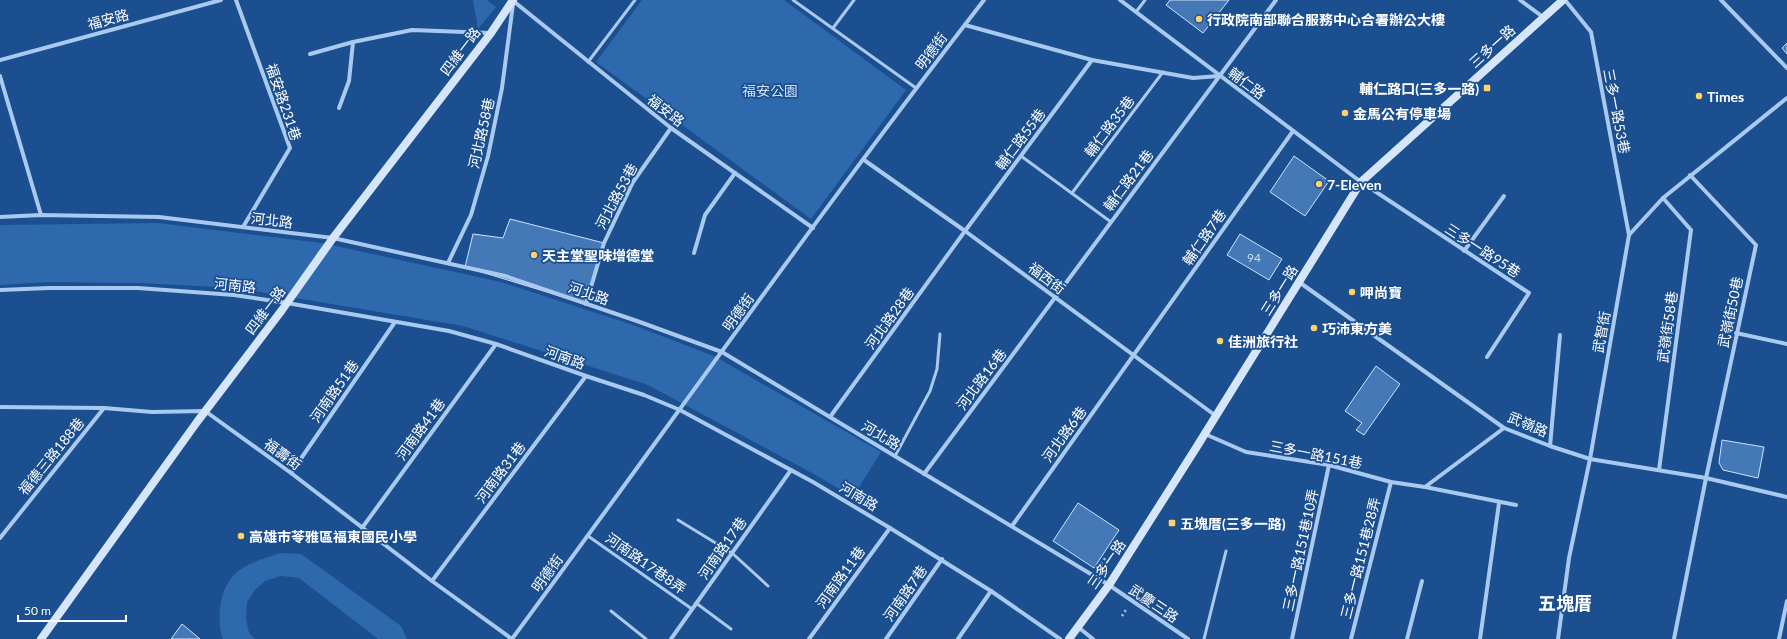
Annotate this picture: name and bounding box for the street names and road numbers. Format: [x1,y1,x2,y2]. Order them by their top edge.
street label: 福安路 [86,5,130,33]
street label: 三多一路 [1466,21,1518,71]
street label: 四維一路 [436,24,484,78]
street label: 明德街 [912,29,950,73]
street label: 福安路231巷 [263,61,305,143]
street label: 輔仁路 [1225,64,1269,102]
street label: 三多一路53巷 [1600,67,1634,155]
street label: 福安路 [644,90,688,130]
street label: 輔仁路35巷 [1080,92,1138,160]
street label: 河北路58巷 [465,96,497,170]
street label: 輔仁路55巷 [991,105,1049,173]
street label: 輔仁路21巷 [1099,146,1157,214]
street label: 河北路53巷 [592,160,640,232]
street label: 輔仁路7巷 [1179,206,1229,268]
street label: 河北路 [250,209,294,231]
street label: 三多一路95巷 [1442,219,1524,281]
street label: 福西街 [1025,259,1069,297]
street label: 三多一路 [1257,262,1301,318]
street label: 河南路 [213,274,257,296]
street label: 武嶺街50巷 [1714,275,1746,349]
street label: 河北路 [566,278,612,308]
street label: 四維一路 [241,283,289,337]
street label: 河北路28巷 [861,284,917,352]
street label: 明德街 [719,290,757,334]
street label: 武嶺街58巷 [1654,290,1680,364]
street label: 武智街 [1589,310,1613,354]
street label: 河南路 [542,342,588,372]
street label: 河北路16巷 [952,345,1010,413]
street label: 河南路51巷 [306,357,362,425]
street label: 河南路41巷 [392,395,448,463]
street label: 河北路6巷 [1038,403,1090,465]
street label: 武嶺路 [1505,408,1551,440]
street label: 福德三路188巷 [15,414,87,498]
street label: 河北路 [859,417,903,453]
street label: 福壽街 [261,435,305,473]
street label: 三多一路151巷 [1268,437,1364,471]
street label: 河南路31巷 [471,438,529,506]
street label: 河南路 [837,478,881,514]
street label: 三多一路151巷10弄 [1279,487,1321,613]
street label: 三多一路151巷28弄 [1337,495,1383,621]
street label: 河南路17巷 [694,514,750,582]
street label: 河南路17巷8弄 [602,529,690,597]
street label: 三多一路 [1083,536,1129,592]
street label: 河南路11巷 [812,543,868,611]
street label: 明德街 [528,551,566,595]
street label: 河南路7巷 [880,562,930,624]
street label: 武慶三路 [1126,580,1182,626]

